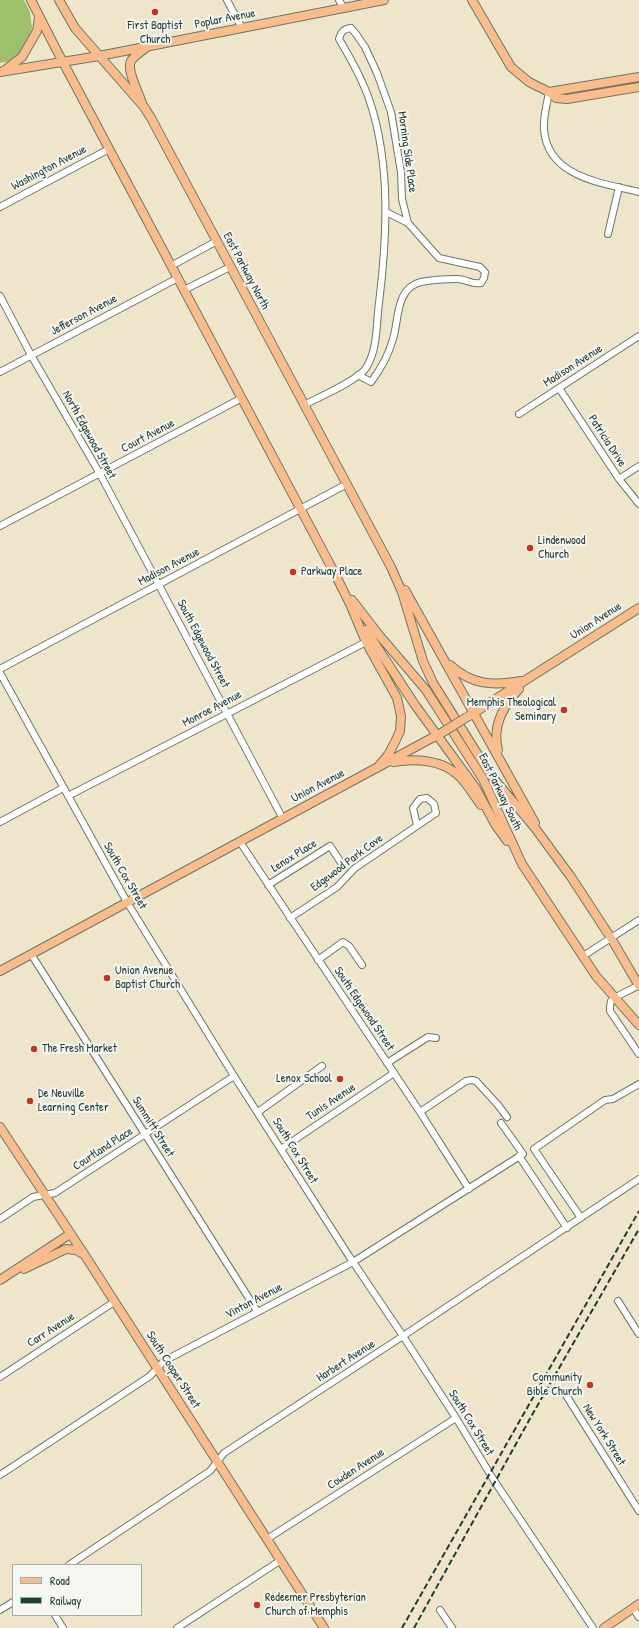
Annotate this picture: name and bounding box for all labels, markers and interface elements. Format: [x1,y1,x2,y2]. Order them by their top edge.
street label: Poplar Avenue [193,6,257,32]
marker: First Baptist Church [150,7,160,17]
place label: First Baptist Church [128,19,182,47]
street label: Morning Side Place [394,111,420,193]
street label: Washington Avenue [9,142,89,194]
street label: East Parkway North [220,230,272,312]
street label: Jefferson Avenue [48,292,120,338]
street label: Madison Avenue [541,342,605,390]
street label: North Edgewood Street [59,388,119,482]
street label: Patricia Drive [585,412,629,470]
street label: Court Avenue [119,416,177,456]
place label: Lindenwood Church [538,534,585,562]
marker: Lindenwood Church [525,543,535,553]
street label: Madison Avenue [136,545,202,589]
place label: Parkway Place [301,565,362,579]
marker: Parkway Place [288,567,298,577]
street label: South Edgewood Street [174,597,232,691]
street label: Union Avenue [568,599,624,643]
street label: Monroe Avenue [180,687,244,731]
place label: Memphis Theological Seminary [467,696,556,724]
marker: Memphis Theological Seminary [559,705,569,715]
street label: East Parkway South [475,751,525,833]
street label: Union Avenue [289,766,347,806]
street label: Edgewood Park Cove [308,831,386,895]
street label: Lenox Place [269,836,319,876]
street label: South Cox Street [100,840,150,912]
place label: Union Avenue Baptist Church [115,964,180,992]
street label: South Edgewood Street [331,964,397,1054]
marker: Union Avenue Baptist Church [102,973,112,983]
place label: The Fresh Market [42,1042,117,1056]
marker: The Fresh Market [29,1044,39,1054]
place label: Lenox School [276,1072,332,1086]
marker: Lenox School [335,1074,345,1084]
street label: Tunis Avenue [304,1080,358,1124]
place label: De Neuville Learning Center [38,1087,108,1115]
street label: Summitt Street [129,1094,177,1160]
marker: De Neuville Learning Center [25,1096,35,1106]
street label: South Cox Street [269,1116,321,1186]
street label: Courtland Place [70,1124,136,1174]
street label: Vinton Avenue [223,1280,285,1322]
street label: Carr Avenue [25,1309,77,1351]
street label: South Cooper Street [143,1329,203,1411]
street label: Harbert Avenue [314,1337,378,1385]
place label: Community Bible Church [527,1371,582,1399]
marker: Community Bible Church [585,1380,595,1390]
street label: South Cox Street [445,1388,497,1458]
street label: New York Street [579,1402,629,1468]
street label: Cowden Avenue [325,1445,387,1493]
legend [12,1564,142,1616]
text: Road [50,1572,70,1589]
place label: Redeemer Presbyterian Church of Memphis [265,1591,366,1619]
text: Railway [50,1592,81,1609]
marker: Redeemer Presbyterian Church of Memphis [252,1600,262,1610]

